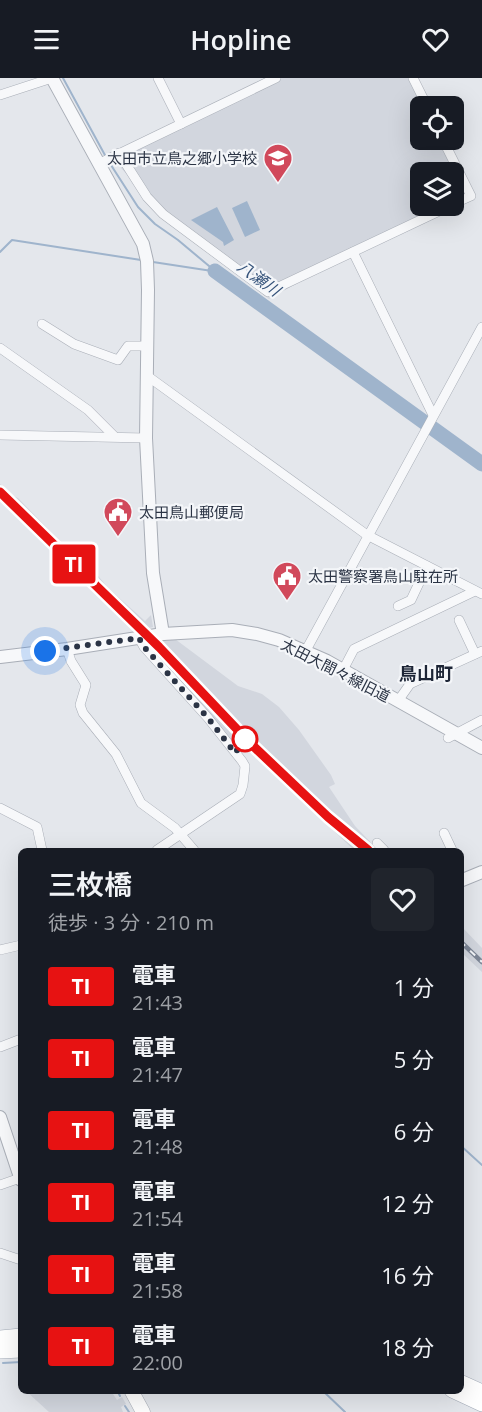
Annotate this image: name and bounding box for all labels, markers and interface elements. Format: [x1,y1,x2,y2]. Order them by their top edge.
text: Hopline [190,21,292,58]
icon: menu [30,23,63,56]
icon: heart [419,23,452,56]
map controls [410,96,464,216]
button: locate [410,96,464,150]
school or university icon: 太田市立鳥之郷小学校 [262,142,294,184]
place label: 太田市立鳥之郷小学校 [107,148,257,168]
button: layers [410,162,464,216]
water label: 八瀬川 [233,255,286,302]
public building icon: 太田鳥山郵便局 [102,496,134,538]
place label: 太田鳥山郵便局 [139,502,244,522]
line badge: TI [47,544,101,584]
text: TI [64,550,84,578]
public building icon: 太田警察署鳥山駐在所 [271,560,303,602]
place label: 太田警察署鳥山駐在所 [308,566,458,586]
street label: 太田大間々線旧道 [278,634,394,706]
your location [30,636,60,666]
district label: 鳥山町 [399,661,453,685]
unlabelled marker [232,726,258,752]
text: 三枚橋 [48,865,132,903]
button: heart [371,868,434,931]
text: 徒歩 · 3 分 · 210 m [48,909,214,936]
text: 電車 [132,959,176,989]
text: TI [71,972,91,1000]
text: 1 分 [394,972,434,1002]
text: 21:43 [132,989,183,1016]
text: 電車 [132,1031,176,1061]
text: TI [71,1044,91,1072]
text: 5 分 [394,1044,434,1074]
text: 21:47 [132,1061,183,1088]
text: 電車 [132,1103,176,1133]
text: TI [71,1116,91,1144]
text: 6 分 [394,1116,434,1146]
text: 21:48 [132,1133,183,1160]
text: 電車 [132,1175,176,1205]
text: TI [71,1188,91,1216]
text: 12 分 [381,1188,434,1218]
text: 21:54 [132,1205,183,1232]
text: 電車 [132,1247,176,1277]
text: TI [71,1260,91,1288]
text: 16 分 [381,1260,434,1290]
text: 21:58 [132,1277,183,1304]
text: 電車 [132,1319,176,1349]
text: TI [71,1332,91,1360]
text: 18 分 [381,1332,434,1362]
text: 22:00 [132,1349,183,1376]

